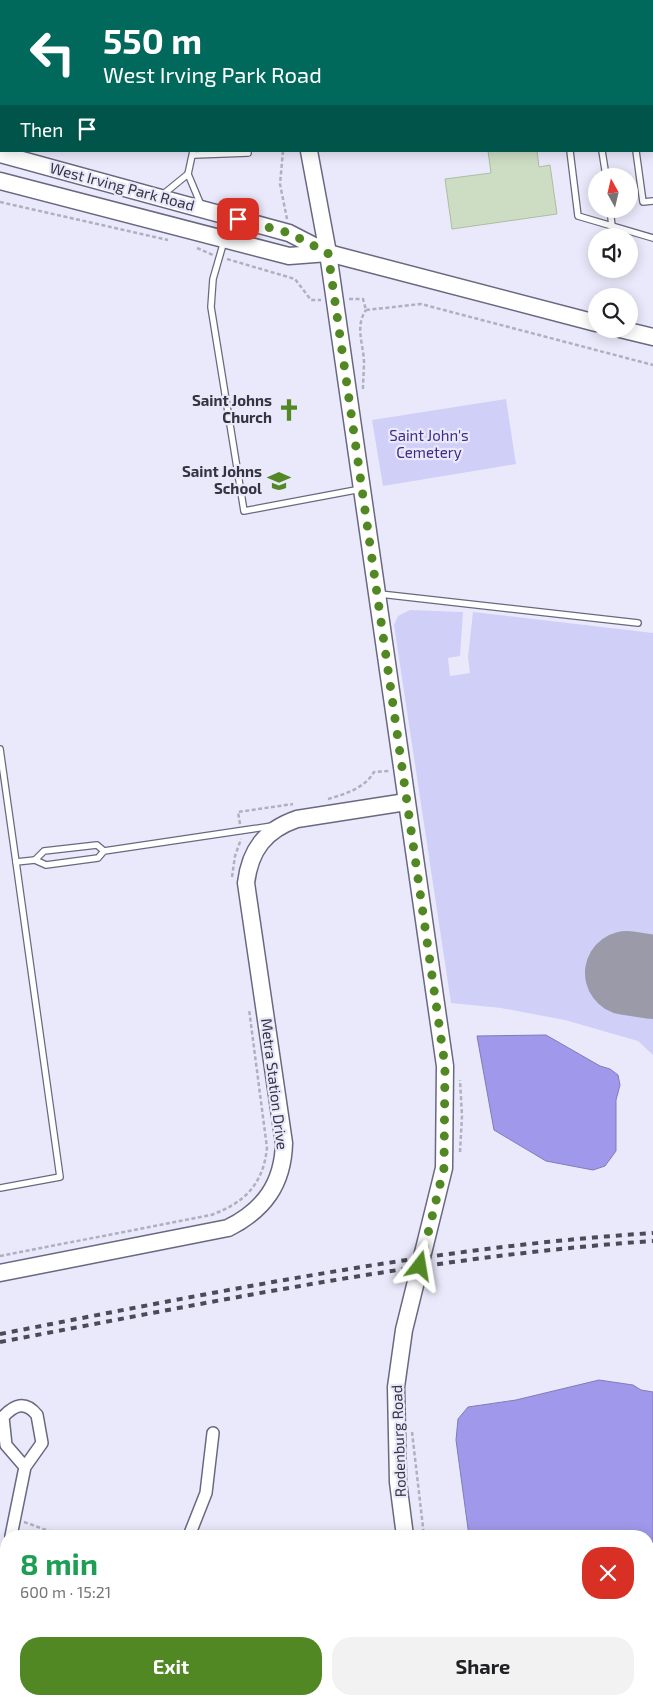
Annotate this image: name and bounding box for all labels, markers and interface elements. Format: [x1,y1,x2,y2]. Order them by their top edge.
text: 550 m [103,19,202,61]
icon: left [20,20,85,85]
text: West Irving Park Road [103,61,322,87]
icon: arrive [73,115,101,143]
text: Then [20,118,63,141]
street label: West Irving Park Road [48,158,197,214]
north arrow [588,168,638,218]
map controls [588,168,638,338]
pin [217,198,259,240]
icon: arrive [224,205,252,233]
button: sound [588,228,638,278]
button: search [588,288,638,338]
place label: Saint Johns Church [192,391,272,426]
church icon: Saint Johns Church [276,397,302,423]
park label: Saint John's Cemetery [389,426,469,461]
place label: Saint Johns School [182,462,262,497]
school or university icon: Saint Johns School [266,468,292,494]
street label: Metra Station Drive [258,1017,292,1151]
position arrow [393,1239,445,1291]
street label: Rodenburg Road [387,1385,409,1498]
text: 8 min [20,1545,98,1581]
button: close [582,1547,634,1599]
text: 600 m · 15:21 [20,1582,111,1601]
button: Exit [20,1637,322,1695]
button: Share [332,1637,634,1695]

